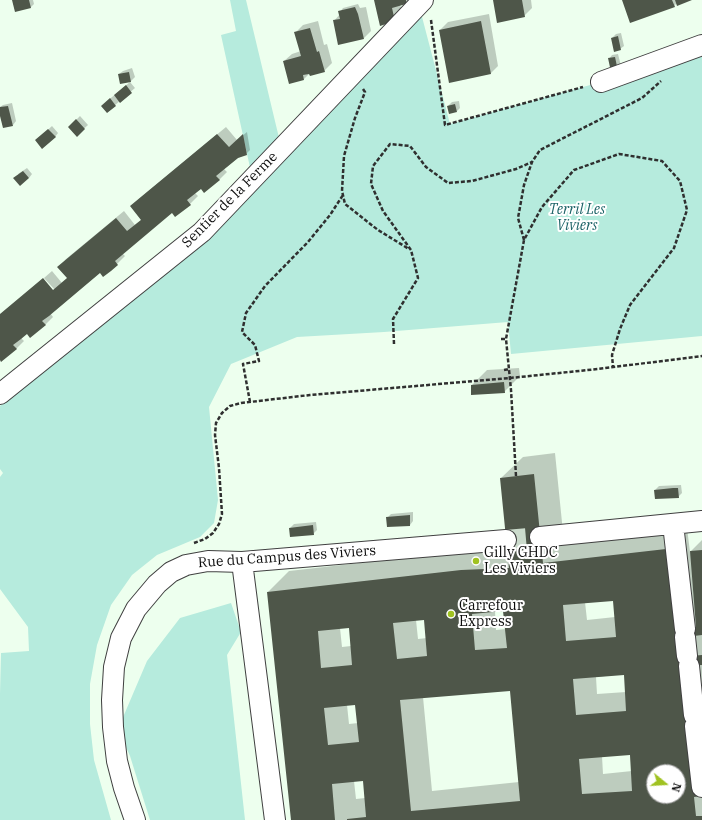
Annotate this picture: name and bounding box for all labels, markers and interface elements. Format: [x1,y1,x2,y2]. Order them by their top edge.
street label: Sentier de la Ferme [179,149,281,251]
park label: Terril Les Viviers [549,202,605,234]
street label: Rue du Campus des Viviers [197,542,377,572]
place label: Gilly GHDC Les Viviers [484,545,558,578]
marker: Gilly GHDC Les Viviers [471,556,481,566]
place label: Carrefour Express [459,598,523,630]
marker: Carrefour Express [446,609,456,619]
north arrow [646,764,686,804]
text: N [668,781,684,794]

